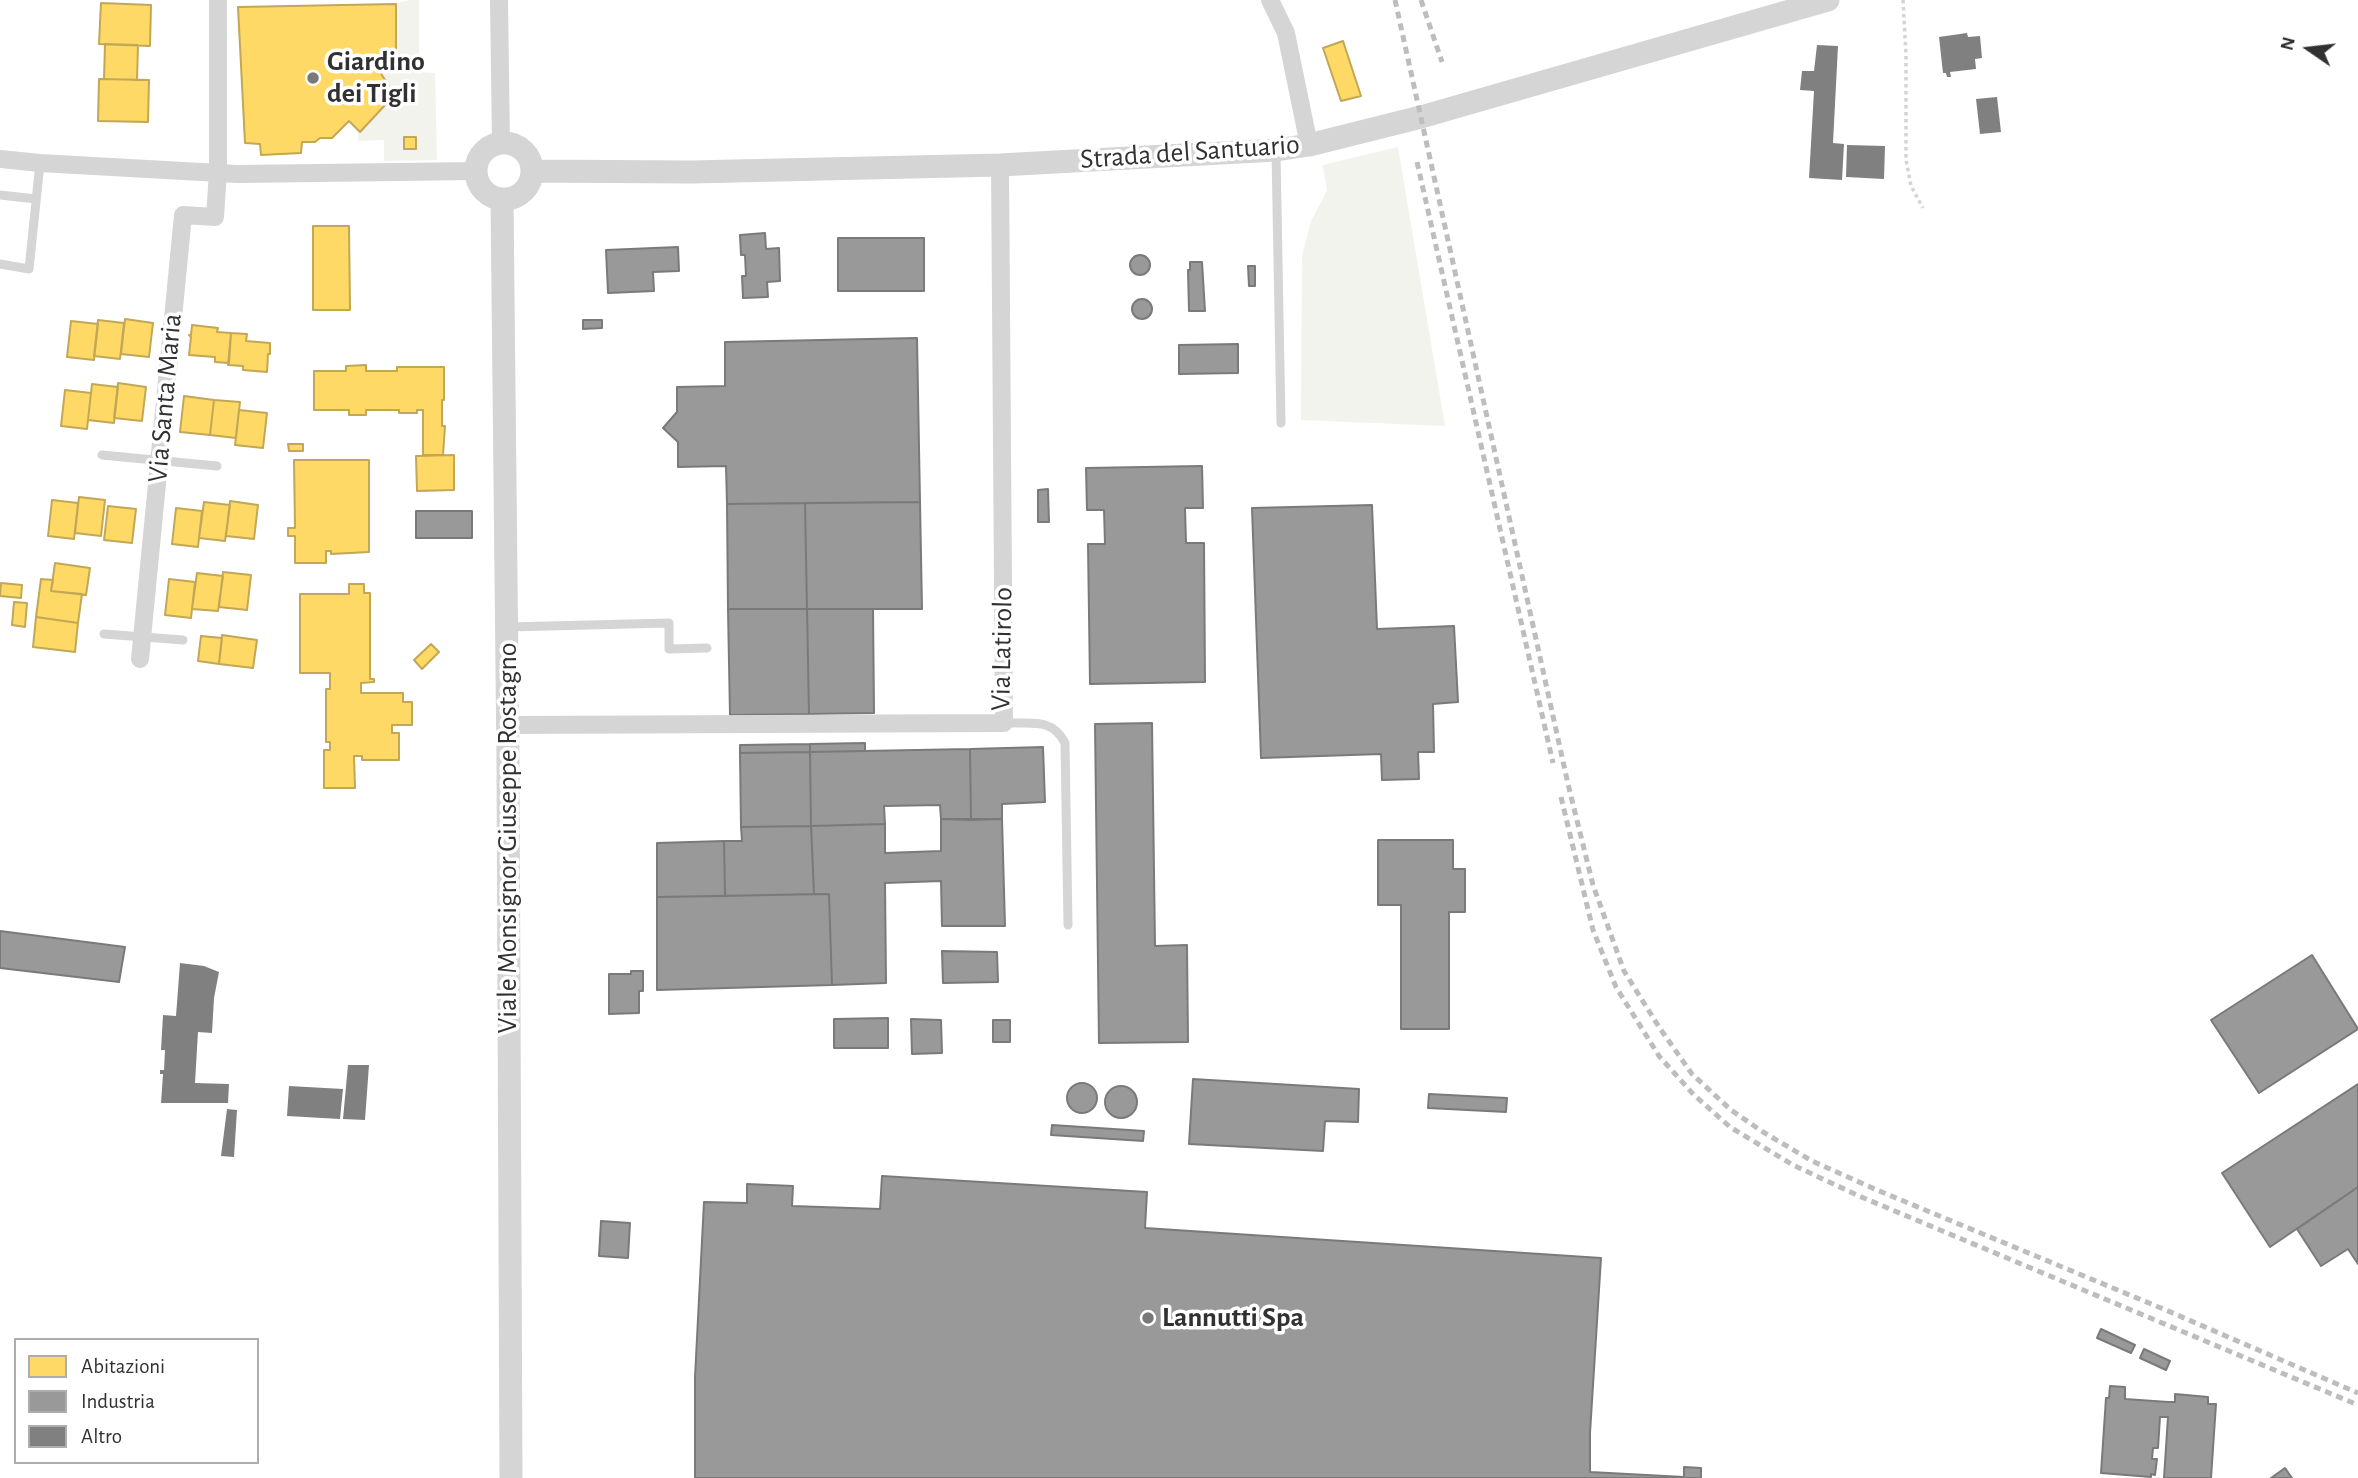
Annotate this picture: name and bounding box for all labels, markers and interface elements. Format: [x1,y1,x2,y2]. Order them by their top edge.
north arrow [2274,14,2344,84]
text: N [2277,35,2299,53]
place label: Giardino dei Tigli [327,45,425,111]
marker: Giardino dei Tigli [305,70,321,86]
street label: Strada del Santuario [1079,128,1301,176]
street label: Via Santa Maria [141,312,189,484]
street label: Via Latirolo [984,587,1020,711]
street label: Viale Monsignor Giuseppe Rostagno [491,642,525,1034]
place label: Lannutti Spa [1162,1301,1304,1335]
marker: Lannutti Spa [1140,1310,1156,1326]
legend [14,1338,259,1464]
text: Abitazioni [81,1356,165,1377]
text: Industria [81,1391,155,1412]
text: Altro [81,1426,122,1447]

